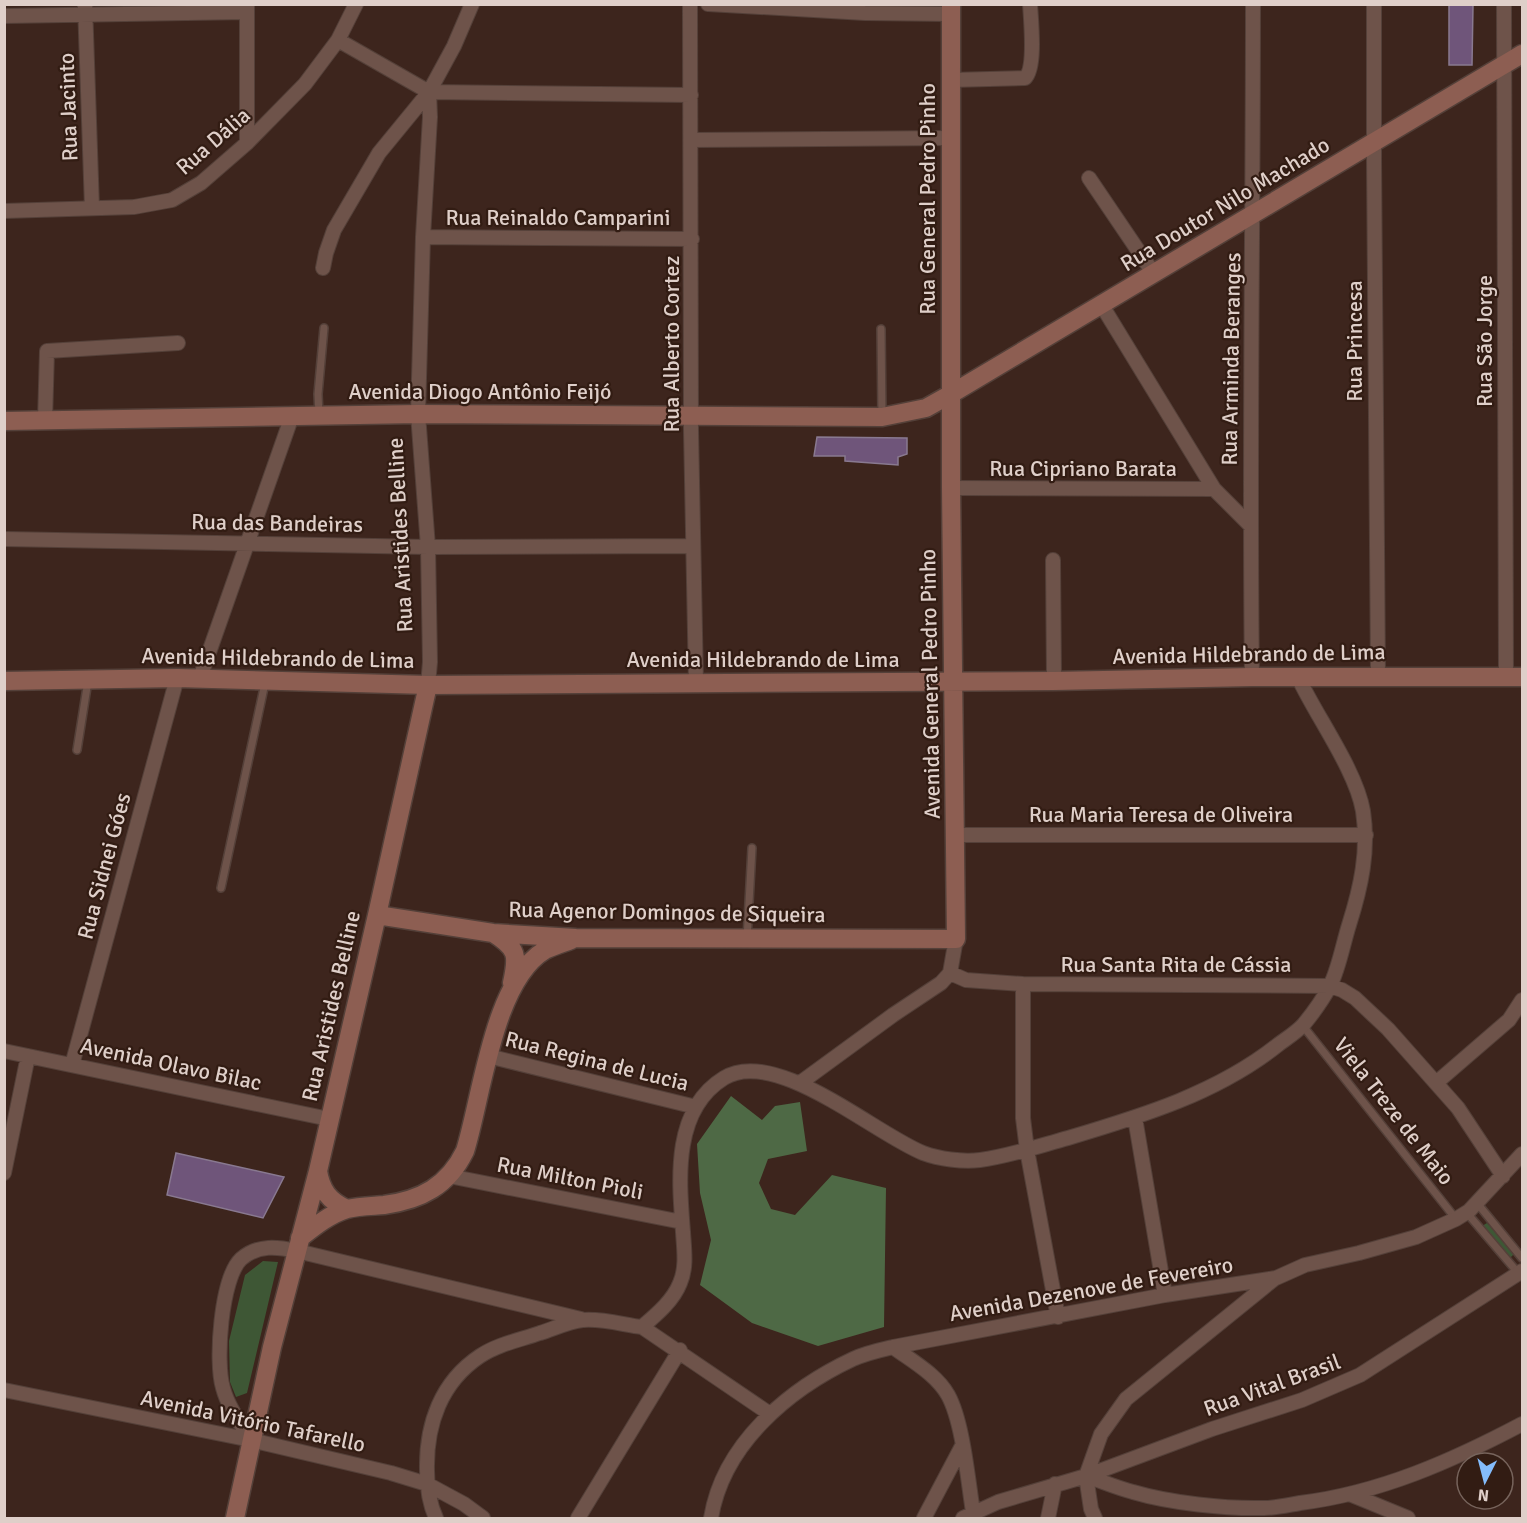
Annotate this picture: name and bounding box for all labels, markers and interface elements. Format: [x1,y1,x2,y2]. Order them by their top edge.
street label: Rua Jacinto [53,52,83,162]
street label: Rua General Pedro Pinho [914,83,941,315]
street label: Rua Dália [170,101,256,181]
street label: Rua Doutor Nilo Machado [1116,131,1334,277]
street label: Rua Reinaldo Camparini [445,204,671,231]
street label: Rua Arminda Beranges [1216,252,1246,466]
street label: Rua Alberto Cortez [658,255,685,432]
street label: Rua São Jorge [1471,275,1498,407]
street label: Rua Princesa [1341,280,1368,402]
street label: Avenida Diogo Antônio Feijó [348,378,612,405]
street label: Rua Aristides Belline [381,437,419,633]
street label: Rua Cipriano Barata [989,455,1177,482]
street label: Rua das Bandeiras [191,508,363,538]
street label: Avenida General Pedro Pinho [914,549,946,819]
street label: Avenida Hildebrando de Lima [1112,638,1386,670]
street label: Avenida Hildebrando de Lima [141,642,415,674]
street label: Avenida Hildebrando de Lima [626,646,900,673]
street label: Rua Sidnei Góes [71,790,137,942]
street label: Rua Maria Teresa de Oliveira [1029,801,1293,828]
street label: Rua Agenor Domingos de Siqueira [508,896,826,928]
street label: Rua Aristides Belline [296,908,366,1104]
street label: Rua Santa Rita de Cássia [1061,951,1291,978]
street label: Rua Regina de Lucia [502,1025,692,1097]
street label: Avenida Olavo Bilac [78,1032,264,1096]
street label: Viela Treze de Maio [1328,1032,1460,1190]
street label: Rua Milton Pioli [494,1151,646,1205]
street label: Avenida Dezenove de Fevereiro [947,1251,1235,1327]
street label: Rua Vital Brasil [1200,1348,1344,1422]
street label: Avenida Vitório Tafarello [138,1384,368,1458]
north arrow [1455,1451,1515,1511]
text: N [1477,1484,1490,1505]

